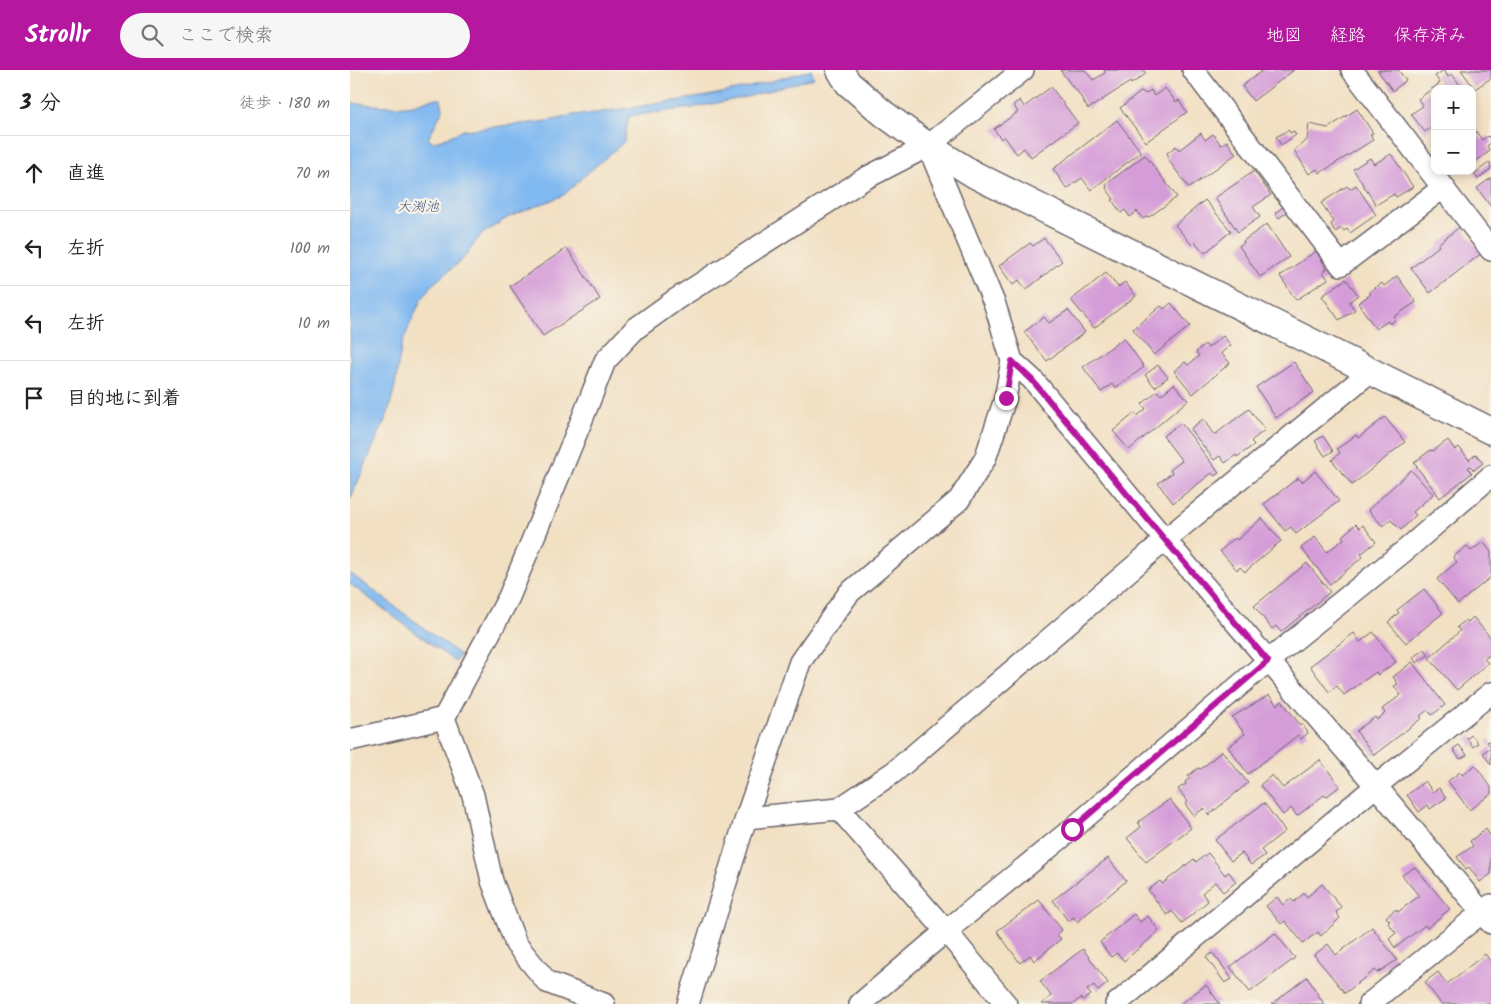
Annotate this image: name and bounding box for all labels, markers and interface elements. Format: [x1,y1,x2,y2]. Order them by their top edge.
search box [120,13,470,58]
text: Strollr [25,16,90,55]
icon: search [138,21,166,49]
text: ここで検索 [178,21,273,51]
text: 地図 [1266,22,1302,51]
text: 経路 [1330,22,1366,51]
text: 保存済み [1394,22,1466,51]
map controls [1431,85,1476,175]
button: + [1431,85,1476,130]
text: 3 分 [20,87,61,120]
text: 徒歩 · 180 m [240,91,330,116]
button: − [1431,130,1476,175]
icon: ahead [20,159,48,187]
text: 直進 [67,159,105,189]
text: 70 m [295,161,330,186]
water label: 大渕池 [397,196,440,218]
icon: left [20,234,48,262]
text: 左折 [67,234,105,264]
text: 100 m [290,236,330,261]
icon: left [20,309,48,337]
text: 左折 [67,309,105,339]
text: 10 m [298,311,330,336]
icon: arrive [20,384,48,412]
text: 目的地に到着 [67,384,181,414]
route end [995,387,1018,410]
route start [1061,818,1084,841]

